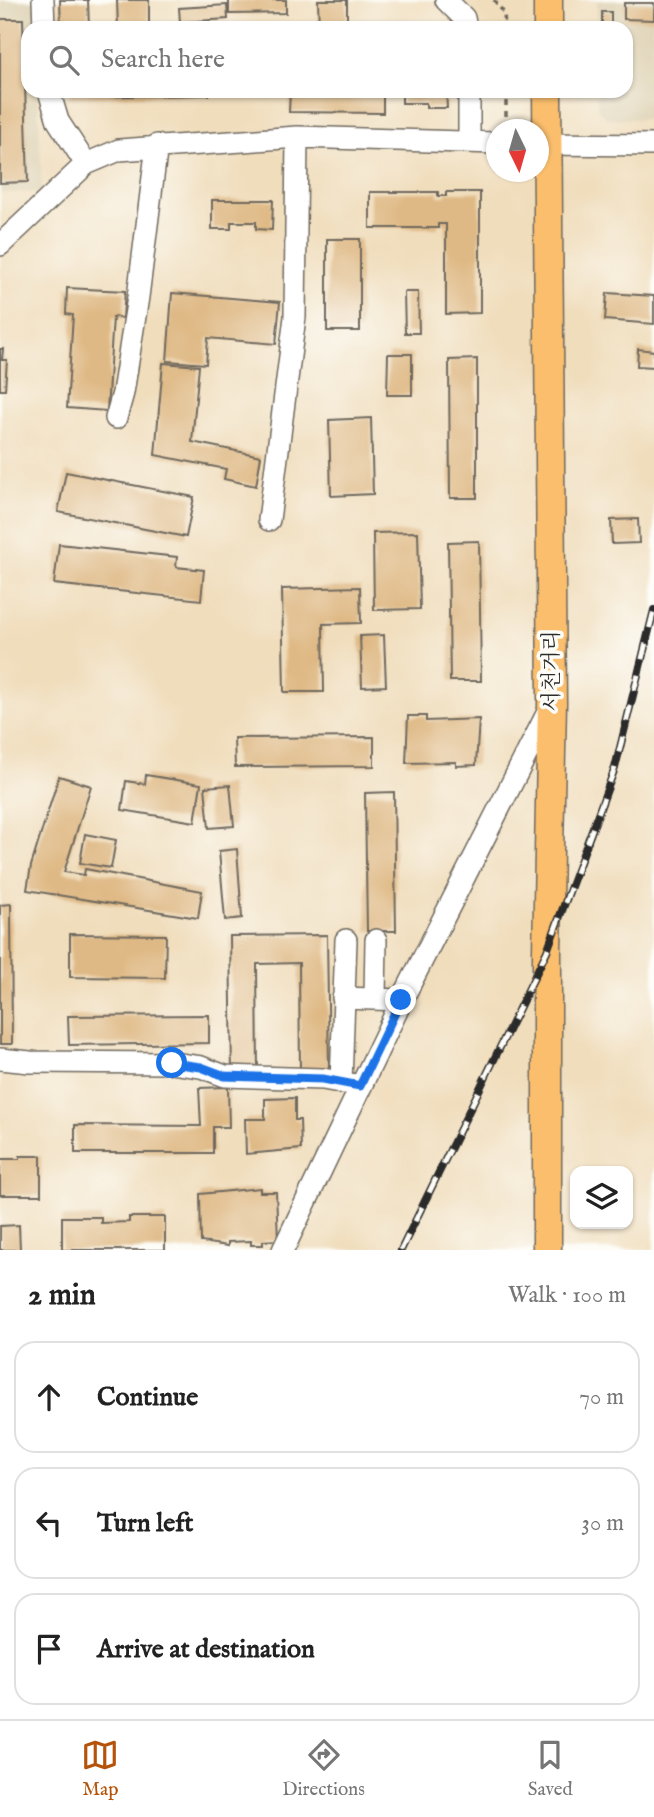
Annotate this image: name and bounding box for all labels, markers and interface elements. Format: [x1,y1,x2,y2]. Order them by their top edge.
search box [21,21,633,98]
icon: search [45,41,83,79]
text: Search here [101,43,225,76]
north arrow [486,119,549,182]
street label: 서천거리 [539,630,566,712]
route end [385,984,416,1015]
route start [156,1047,187,1078]
map controls [570,1166,633,1229]
button: layers [570,1166,633,1229]
text: 2 min [28,1277,96,1315]
text: Walk · 100 m [508,1281,626,1310]
icon: ahead [30,1378,68,1416]
text: Continue [97,1381,198,1414]
text: 70 m [579,1383,624,1412]
icon: left [30,1504,68,1542]
text: Turn left [97,1507,194,1540]
text: 30 m [581,1509,624,1538]
icon: arrive [30,1630,68,1668]
text: Arrive at destination [97,1633,315,1666]
tab: Map [81,1736,119,1802]
tab: Directions [282,1736,365,1802]
tab: Saved [528,1736,573,1802]

